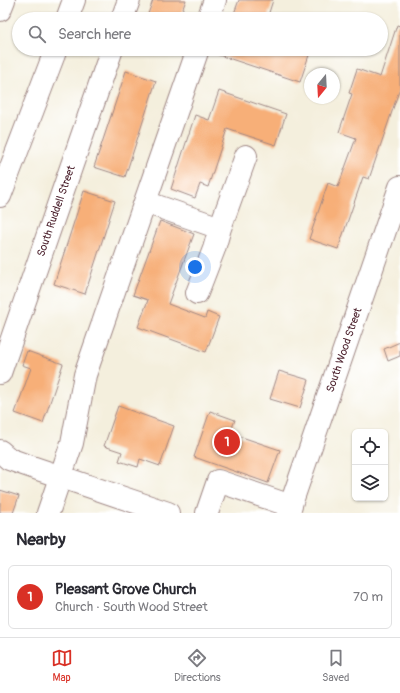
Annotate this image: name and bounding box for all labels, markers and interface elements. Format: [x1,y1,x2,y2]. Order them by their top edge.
search box [12,12,388,56]
icon: search [26,23,48,45]
text: Search here [58,25,131,44]
north arrow [304,68,340,104]
street label: South Ruddell Street [34,163,78,258]
your location [185,257,205,277]
street label: South Wood Street [323,305,365,394]
pin: 1 [214,427,240,457]
map controls [352,429,388,501]
button: locate [352,429,388,465]
button: layers [352,465,388,501]
text: Nearby [16,529,65,550]
text: Pleasant Grove Church [55,580,196,599]
text: 1 [27,589,33,605]
text: 70 m [353,589,383,605]
text: Church · South Wood Street [55,599,208,615]
tab: Map [51,647,73,684]
tab: Directions [174,647,221,684]
tab: Saved [322,647,349,684]

